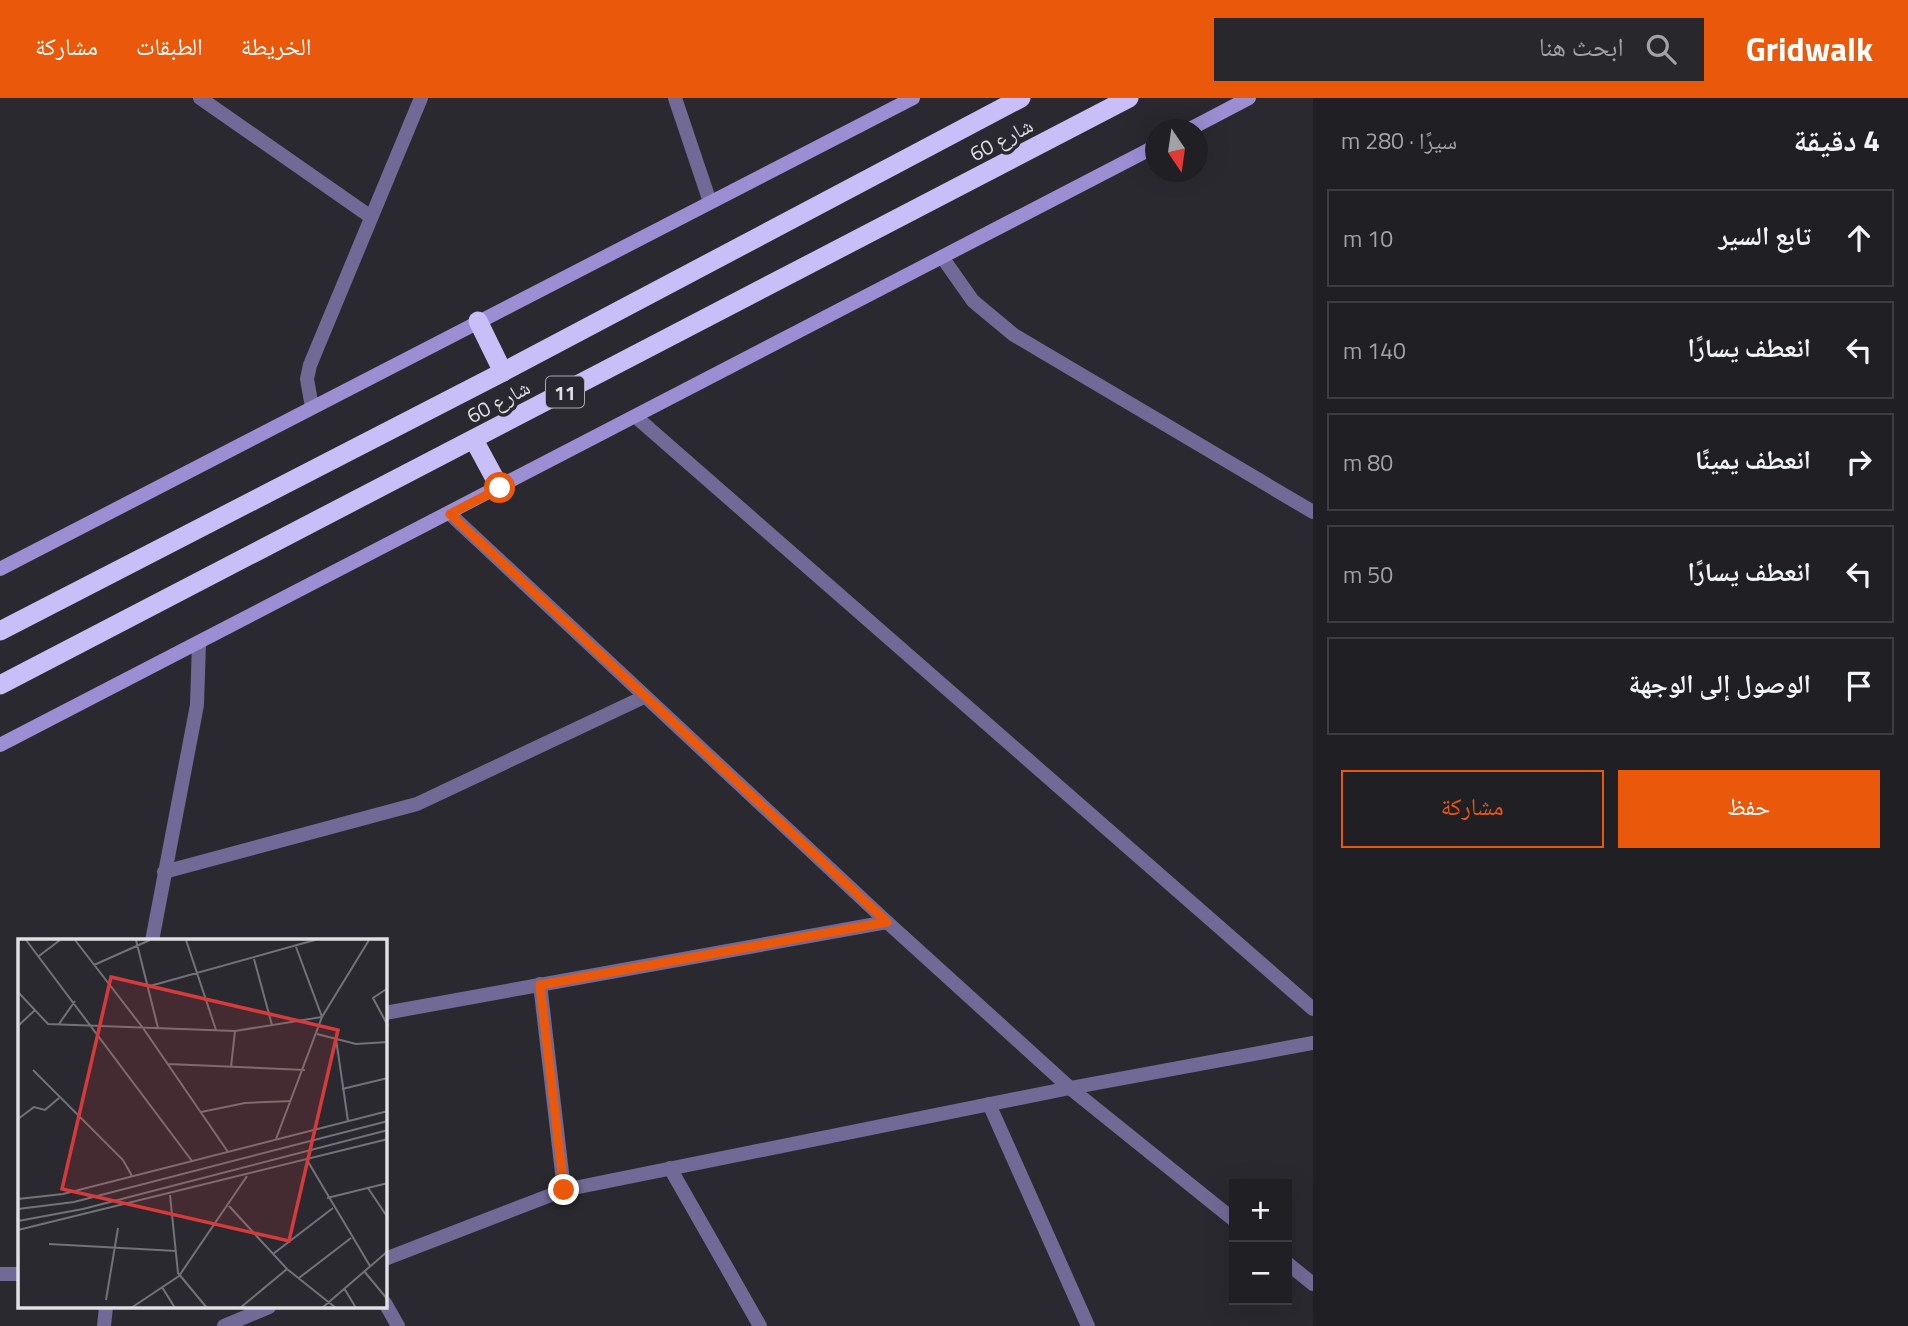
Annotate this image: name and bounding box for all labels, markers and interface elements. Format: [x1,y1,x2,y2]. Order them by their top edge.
search box [1214,18,1704,81]
text: Gridwalk [1746,24,1873,74]
text: ابحث هنا [1539,27,1624,66]
text: مشاركة [35,28,98,64]
text: الطبقات [136,28,203,64]
text: الخريطة [241,28,311,64]
icon: search [1642,30,1680,68]
street label: شارع 60 [963,109,1039,169]
text: 4 دقيقة [1794,117,1880,163]
north arrow [1145,119,1208,182]
text: سيرًا · 280 m [1341,123,1457,158]
text: تابع السير [1719,216,1811,255]
icon: ahead [1840,219,1878,257]
text: 10 m [1343,221,1393,256]
text: انعطف يسارًا [1687,328,1811,367]
icon: left [1840,331,1878,369]
text: 140 m [1343,333,1406,368]
street label: شارع 60 [460,371,536,431]
road number: 11 [546,376,584,408]
text: انعطف يمينًا [1695,440,1811,479]
icon: right [1840,443,1878,481]
text: 80 m [1343,445,1393,480]
route start [484,472,515,503]
text: انعطف يسارًا [1687,552,1811,591]
icon: left [1840,555,1878,593]
text: 50 m [1343,557,1393,592]
text: الوصول إلى الوجهة [1629,664,1811,703]
icon: arrive [1840,667,1878,705]
button: مشاركة [1341,770,1604,848]
button: حفظ [1618,770,1880,848]
inset map [18,939,387,1308]
route end [548,1174,579,1205]
map controls [1229,1179,1292,1305]
button: + [1229,1179,1292,1242]
button: − [1229,1242,1292,1305]

